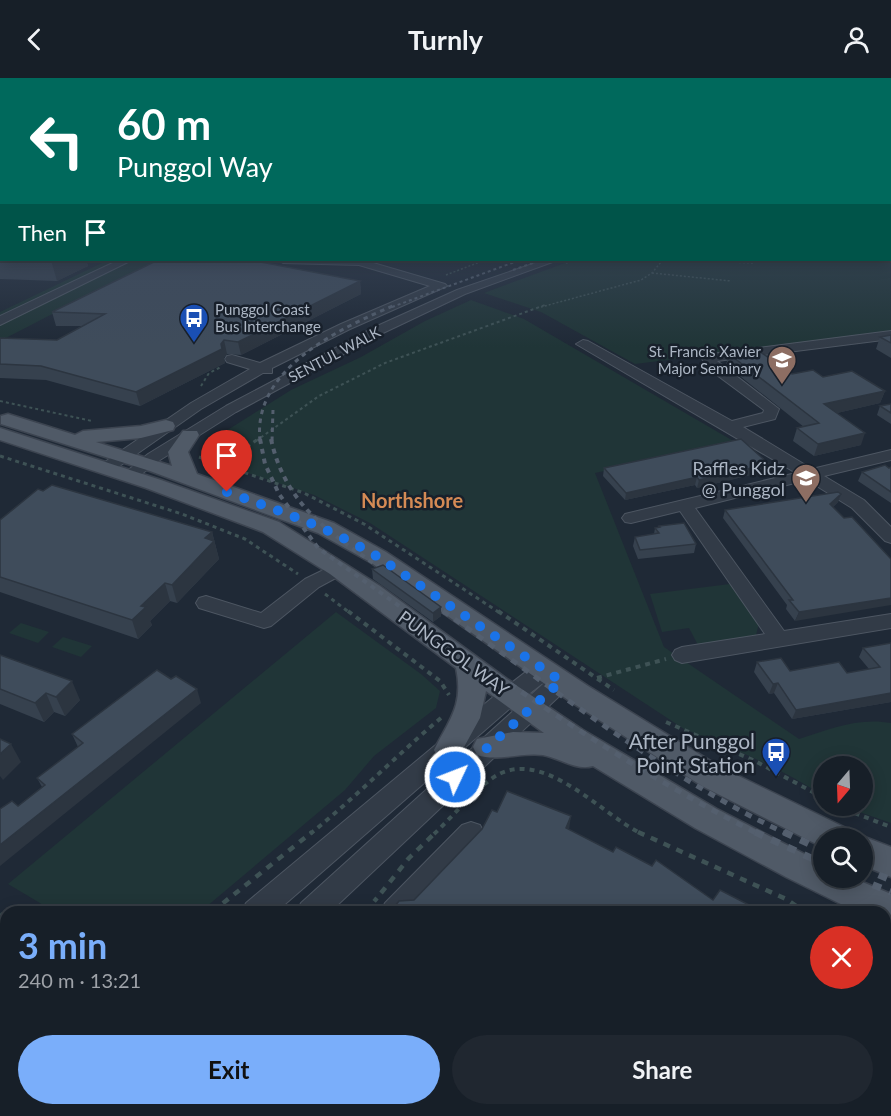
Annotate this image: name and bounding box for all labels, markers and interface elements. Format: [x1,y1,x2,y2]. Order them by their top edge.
icon: back [18,23,51,56]
text: Turnly [408,23,483,56]
icon: person [840,23,873,56]
text: 60 m [117,99,211,149]
icon: left [18,102,96,180]
text: Punggol Way [117,150,273,183]
icon: arrive [79,216,112,249]
text: Then [18,219,67,246]
place label: Punggol Coast Bus Interchange [215,300,321,335]
bus stop icon: Punggol Coast Bus Interchange [178,302,210,344]
street label: SENTUL WALK [285,322,383,386]
place label: St. Francis Xavier Major Seminary [649,342,762,377]
school or university icon: St. Francis Xavier Major Seminary [766,344,798,386]
pin [201,430,252,492]
icon: arrive [210,439,243,472]
place label: Raffles Kidz @ Punggol [692,457,785,500]
school or university icon: Raffles Kidz @ Punggol [790,462,822,504]
district label: Northshore [361,488,463,512]
street label: PUNGGOL WAY [394,605,514,701]
place label: After Punggol Point Station [629,728,755,777]
bus stop icon: After Punggol Point Station [760,736,792,778]
position arrow [423,745,487,809]
north arrow [813,756,873,816]
map controls [813,756,873,888]
button: search [813,828,873,888]
text: 3 min [18,923,107,967]
button: close [810,926,873,989]
text: 240 m · 13:21 [18,968,141,992]
button: Exit [18,1035,440,1104]
button: Share [452,1035,873,1104]

